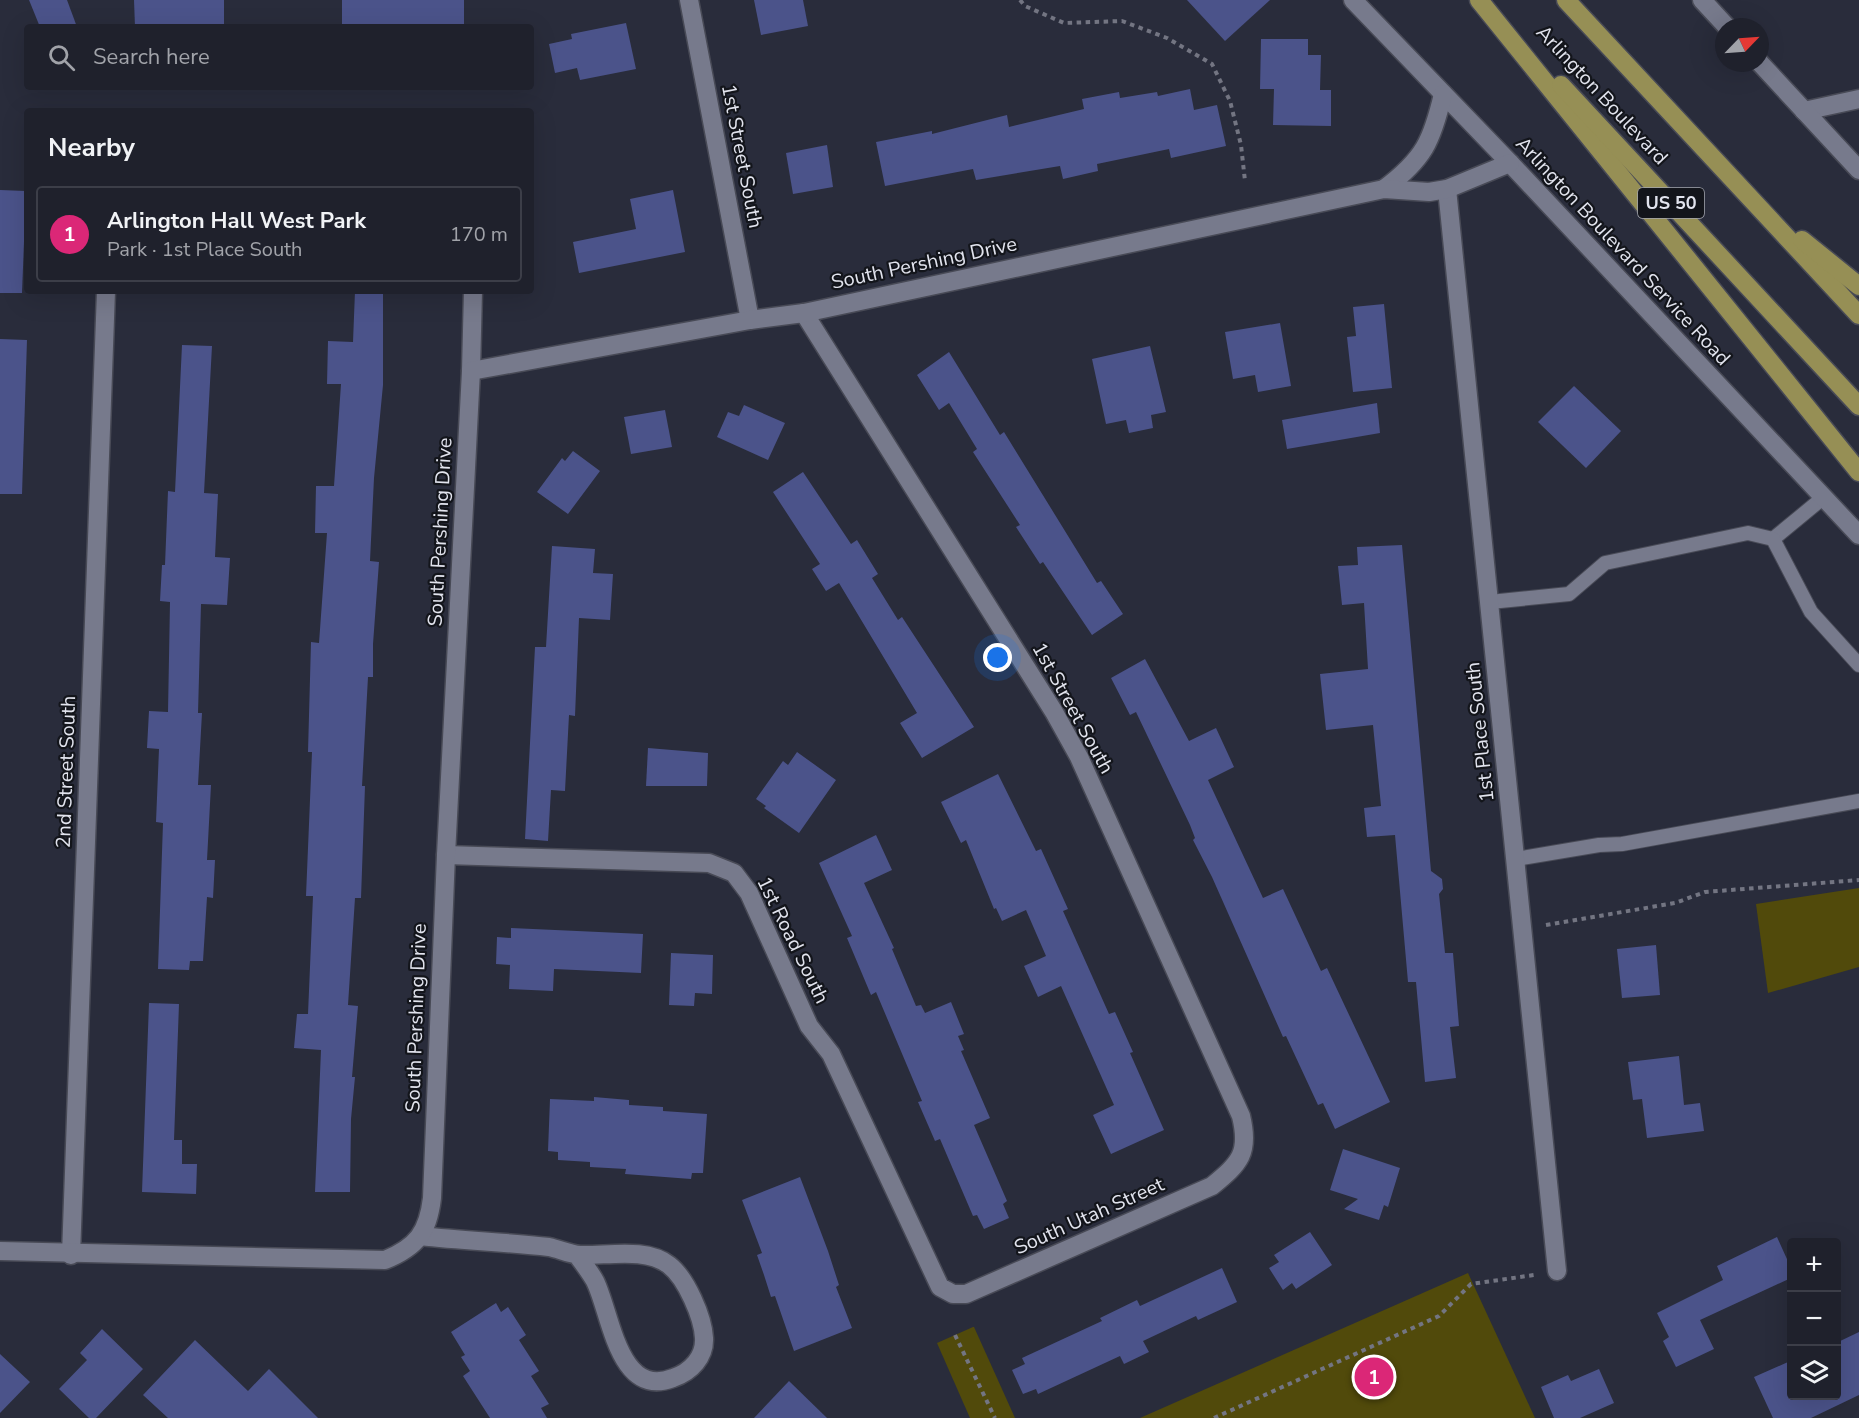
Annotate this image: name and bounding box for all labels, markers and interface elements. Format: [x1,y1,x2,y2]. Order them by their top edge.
north arrow [1715,18,1769,72]
street label: Arlington Boulevard [1530,19,1674,171]
search box [24,24,534,90]
icon: search [45,41,78,74]
text: Search here [93,42,210,72]
street label: 1st Street South [715,82,769,230]
text: Nearby [48,130,135,165]
street label: Arlington Boulevard Service Road [1510,131,1736,371]
road number: US 50 [1638,188,1704,218]
text: Arlington Hall West Park [107,206,366,236]
text: 1 [64,221,76,248]
text: 170 m [450,221,508,248]
street label: South Pershing Drive [829,230,1019,296]
text: Park · 1st Place South [107,236,302,263]
street label: South Pershing Drive [422,437,458,627]
street label: 1st Street South [1026,637,1120,779]
your location [983,643,1012,672]
street label: 1st Place South [1459,661,1501,803]
street label: 2nd Street South [50,695,82,849]
street label: 1st Road South [751,872,835,1008]
street label: South Pershing Drive [399,923,433,1113]
street label: South Utah Street [1010,1170,1169,1261]
map controls [1787,1238,1841,1400]
button: + [1787,1238,1841,1292]
button: − [1787,1292,1841,1346]
button: layers [1787,1346,1841,1400]
pin: 1 [1354,1354,1394,1400]

